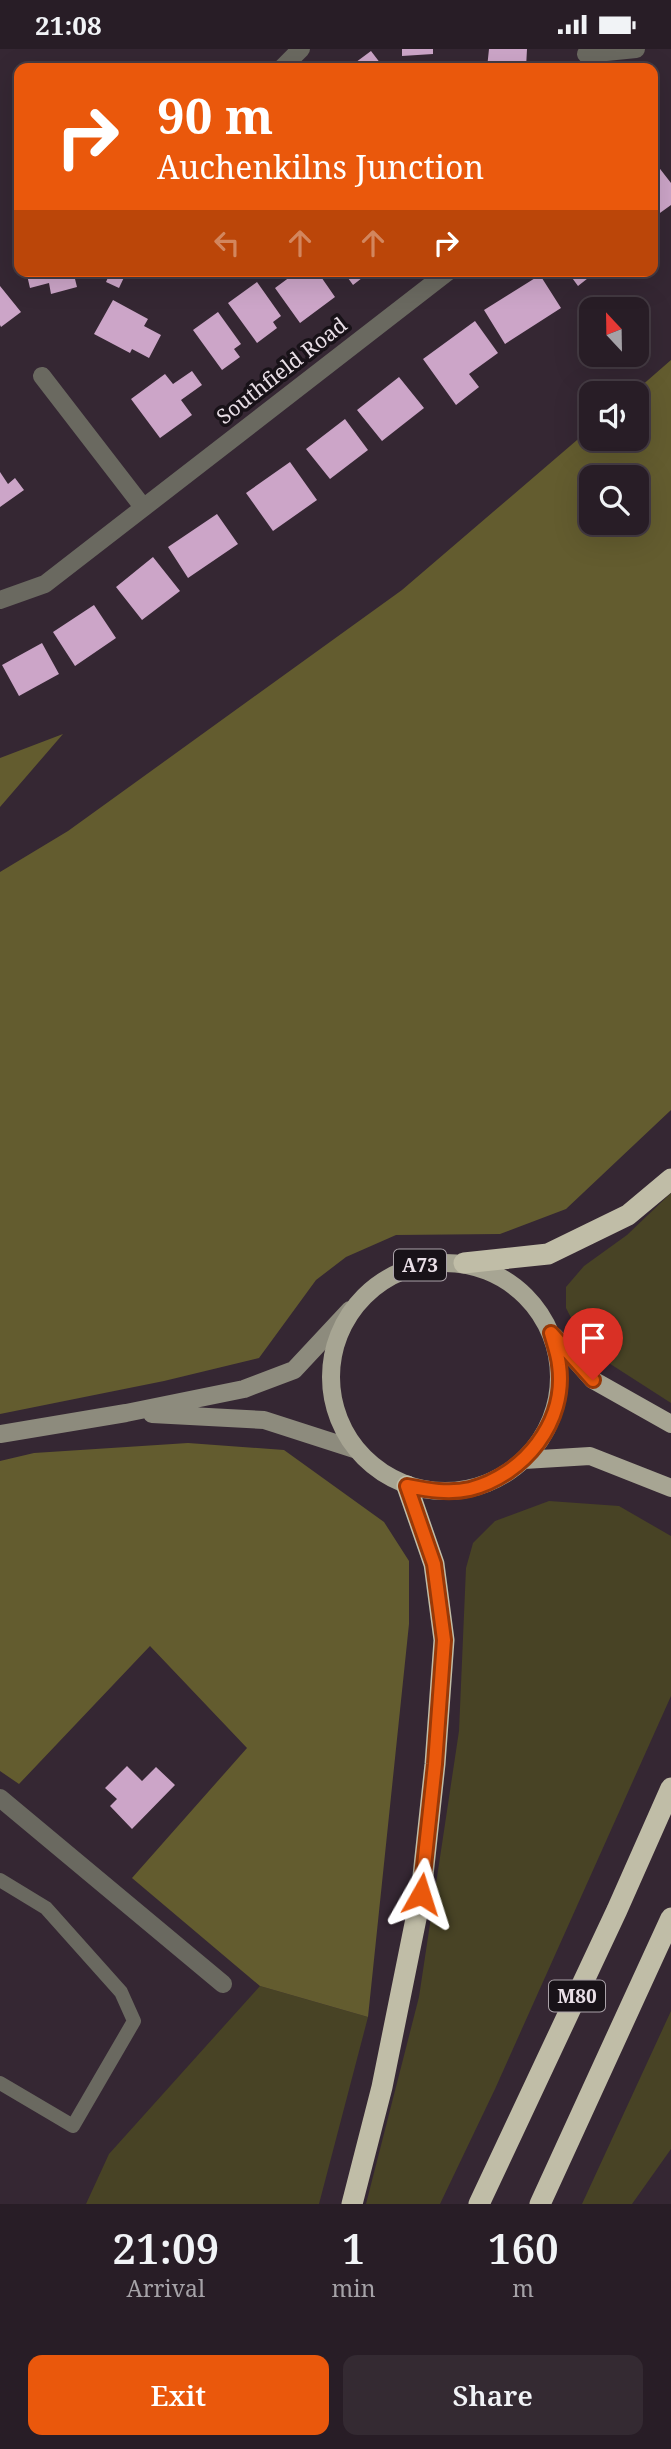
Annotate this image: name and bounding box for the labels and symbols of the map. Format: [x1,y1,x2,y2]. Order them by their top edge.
north arrow [579,297,649,367]
street label: Southfield Road [210,310,352,430]
road number: A73 [394,1249,446,1281]
pin [563,1308,623,1380]
position arrow [384,1857,458,1931]
road number: M80 [549,1981,605,2012]

